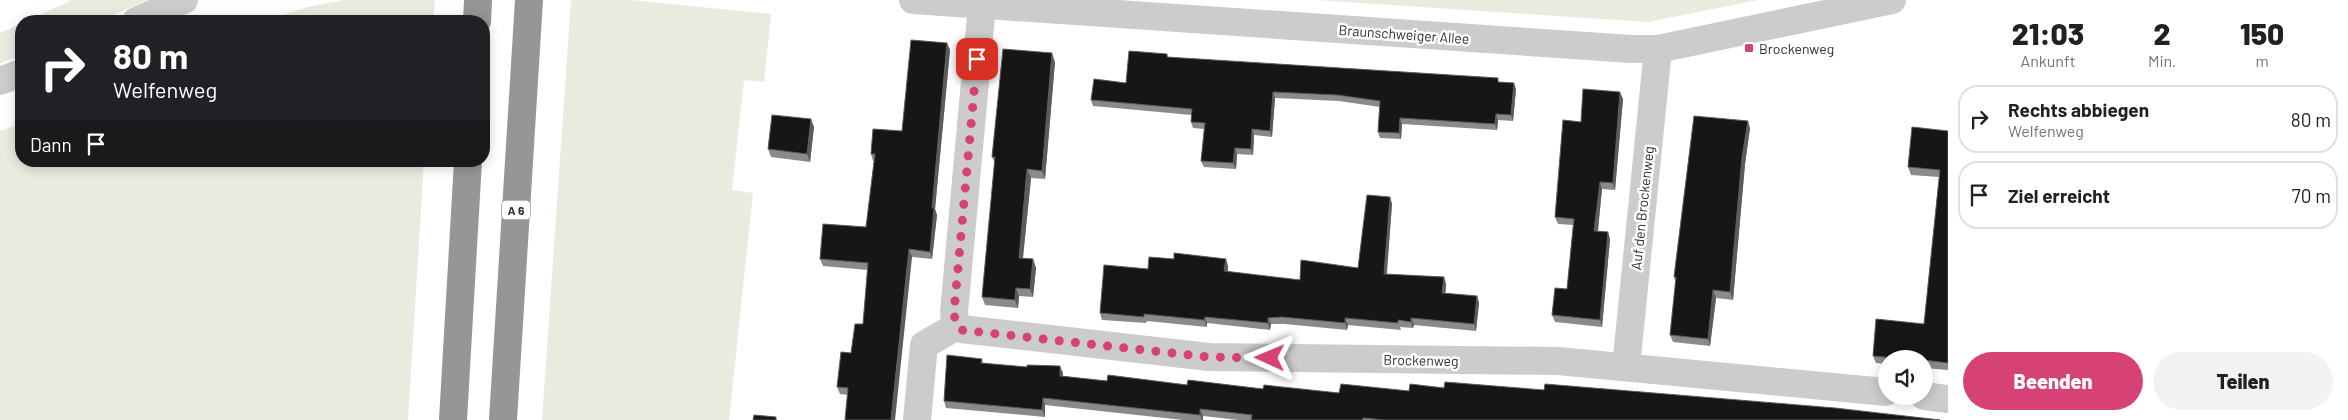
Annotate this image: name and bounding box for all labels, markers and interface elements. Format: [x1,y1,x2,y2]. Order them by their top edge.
text: 21:03 [2012,15,2084,51]
text: 2 [2154,15,2171,51]
text: 150 [2240,15,2284,51]
street label: Braunschweiger Allee [1338,21,1470,47]
text: 80 m [113,34,188,76]
icon: right [30,35,95,100]
pin [956,38,998,80]
place label: Brockenweg [1759,40,1834,57]
marker: Brockenweg [1743,42,1755,54]
icon: arrive [963,45,991,73]
text: Ankunft [2020,51,2076,70]
text: Min. [2148,51,2176,70]
text: m [2255,51,2269,70]
text: Welfenweg [113,76,217,102]
text: Rechts abbiegen [2008,98,2149,121]
icon: right [1965,105,1993,133]
text: 80 m [2291,108,2331,131]
text: Welfenweg [2008,121,2084,140]
icon: arrive [82,130,110,158]
text: Dann [30,133,72,156]
street label: Auf den Brockenweg [1627,145,1657,271]
icon: arrive [1965,181,1993,209]
text: Ziel erreicht [2008,184,2110,207]
text: 70 m [2292,184,2331,207]
road number: A 6 [502,200,530,220]
position arrow [1243,331,1295,383]
map controls [1878,350,1933,405]
button: sound [1878,350,1933,405]
street label: Brockenweg [1383,351,1459,369]
button: Beenden [1963,352,2143,410]
button: Teilen [2153,352,2333,410]

